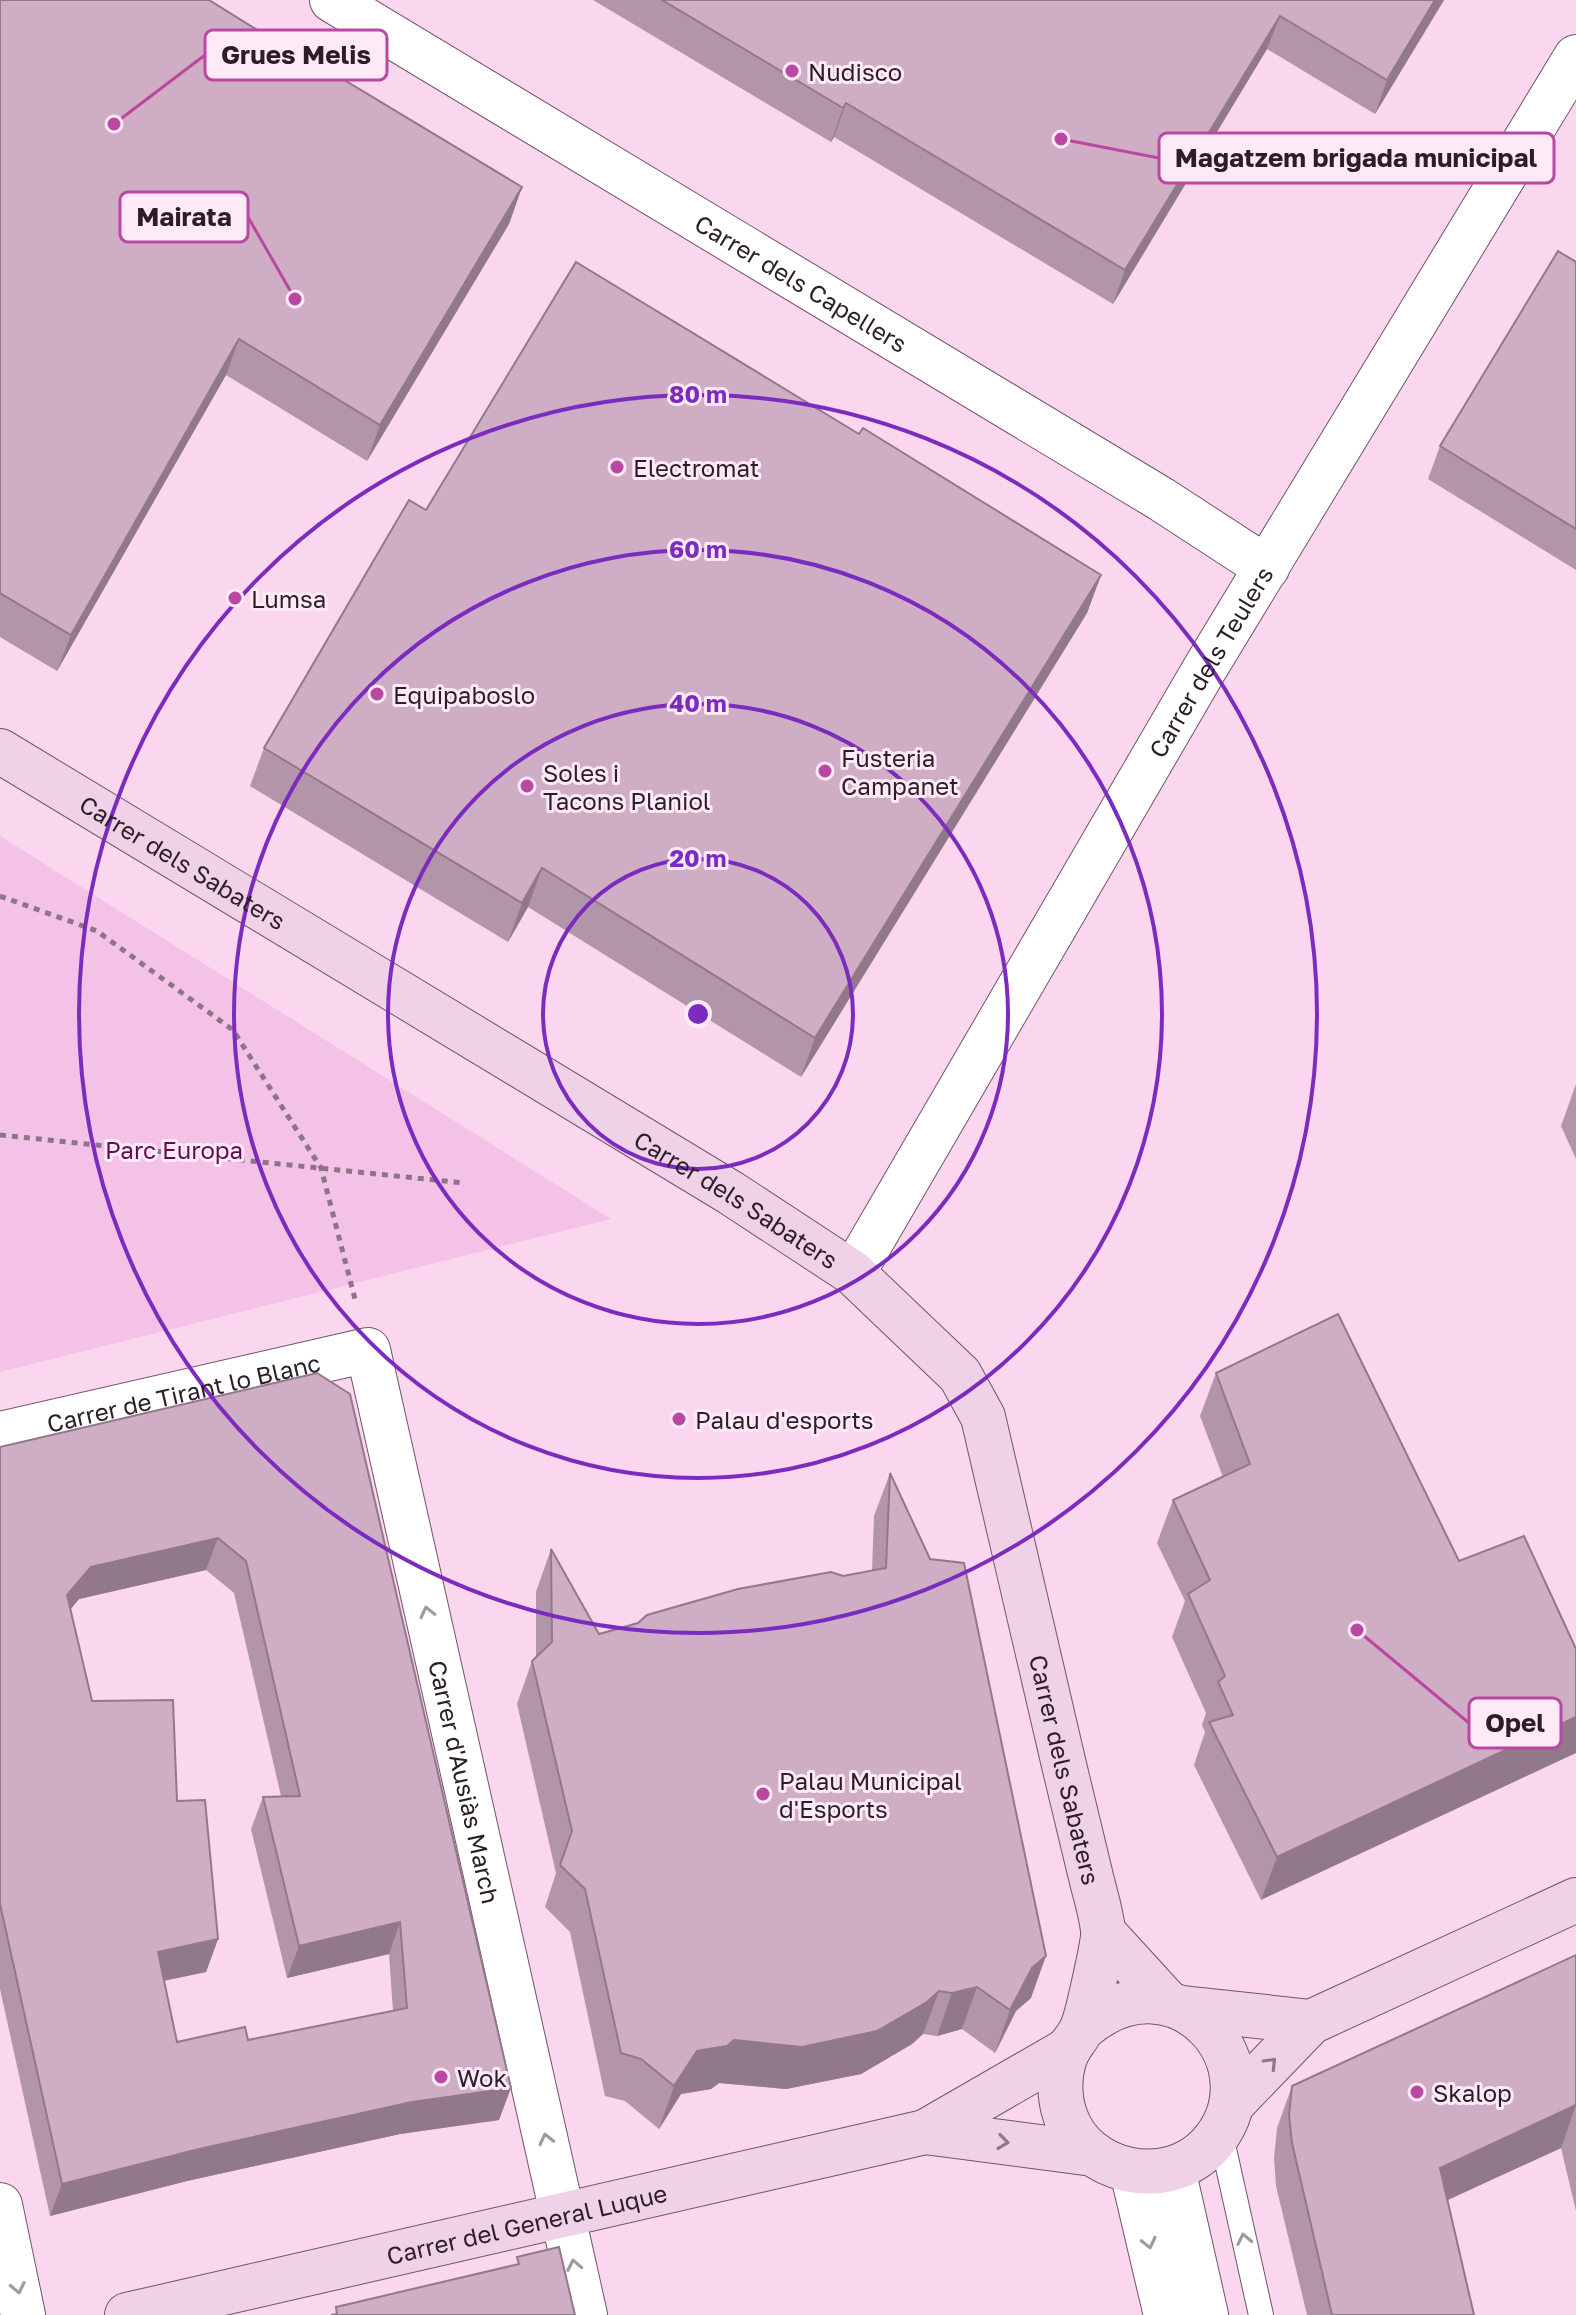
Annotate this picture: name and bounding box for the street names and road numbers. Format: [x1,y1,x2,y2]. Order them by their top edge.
street label: Carrer dels Capellers [690,208,913,358]
street label: Carrer dels Teulers [1142,561,1278,762]
street label: Carrer dels Sabaters [75,788,291,935]
street label: Carrer dels Sabaters [629,1124,844,1274]
street label: Carrer de Tirant lo Blanc [44,1347,323,1437]
street label: Carrer dels Sabaters [1024,1652,1107,1888]
street label: Carrer d'Ausiàs March [424,1657,507,1906]
street label: Carrer del General Luque [384,2177,670,2270]

